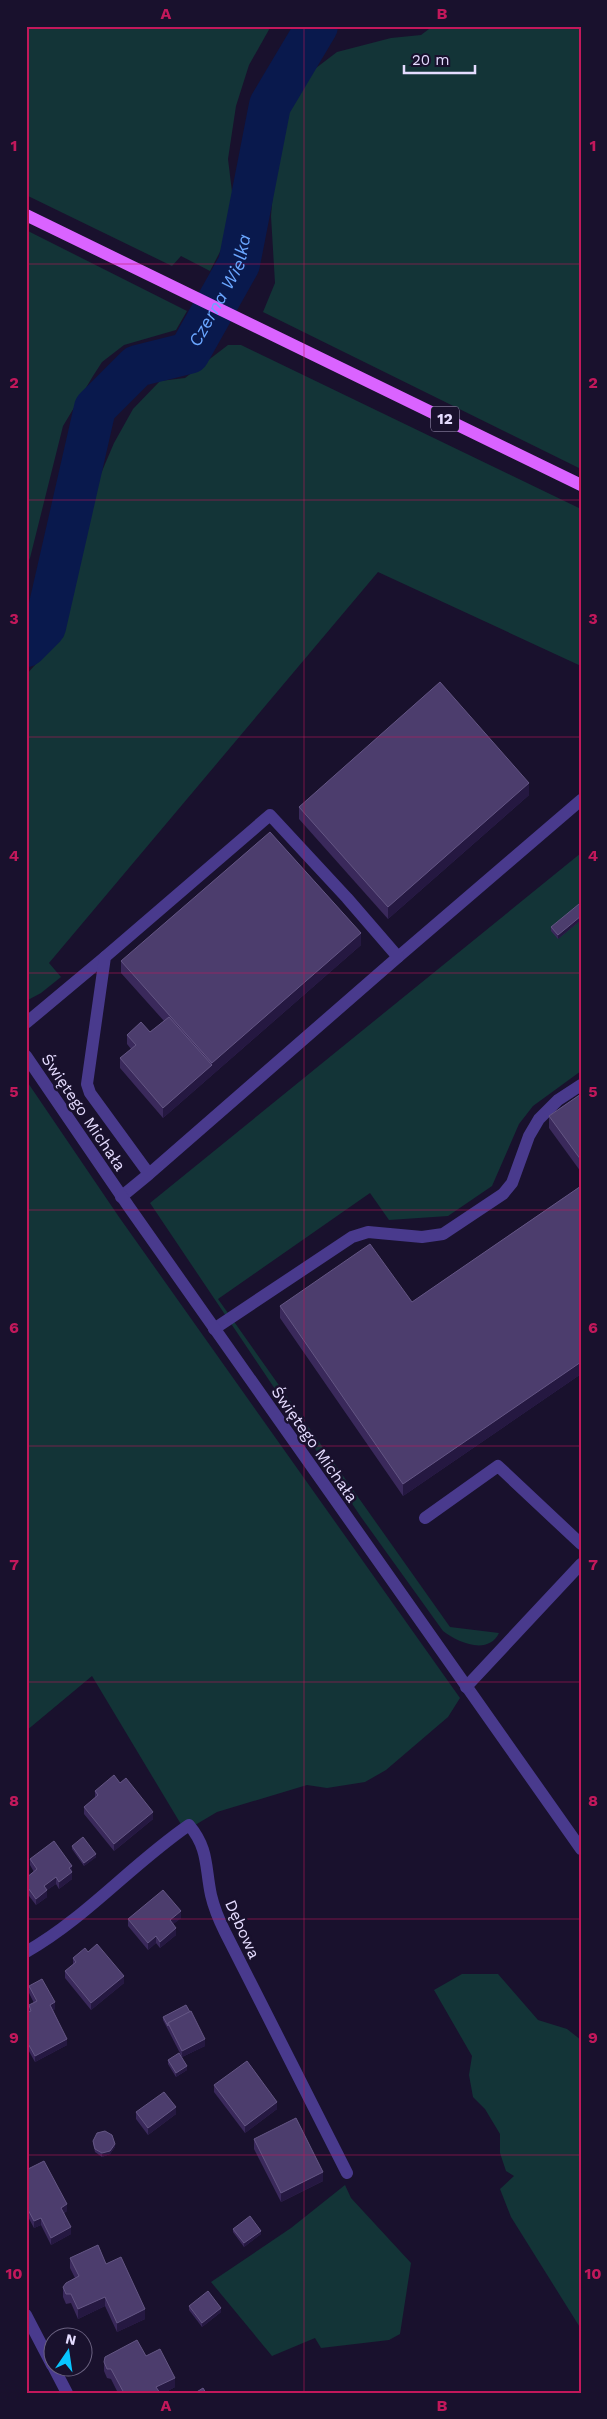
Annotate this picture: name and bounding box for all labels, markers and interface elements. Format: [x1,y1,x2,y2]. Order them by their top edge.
text: A [161,4,172,23]
text: B [437,4,448,23]
scale bar [404,42,476,74]
text: 20 m [412,51,450,69]
text: 1 [11,136,17,155]
text: 1 [590,136,596,155]
water label: Czerna Wielka [184,232,255,350]
text: 2 [9,373,19,392]
text: 2 [588,373,598,392]
road number: 12 [431,406,459,432]
text: 3 [9,609,19,628]
text: 3 [588,609,598,628]
text: 4 [9,846,19,865]
text: 4 [588,846,598,865]
street label: Świętego Michała [37,1050,130,1174]
text: 5 [9,1082,19,1101]
text: 5 [588,1082,598,1101]
text: 6 [9,1318,19,1337]
text: 6 [588,1318,598,1337]
street label: Świętego Michała [267,1383,362,1506]
text: 7 [9,1555,19,1574]
text: 7 [588,1555,598,1574]
text: 8 [9,1791,19,1810]
text: 8 [588,1791,598,1810]
street label: Dębowa [221,1897,264,1962]
text: 9 [9,2028,19,2047]
text: 9 [588,2028,598,2047]
text: 10 [5,2264,23,2283]
text: 10 [584,2264,602,2283]
north arrow [42,2326,92,2376]
text: N [64,2330,78,2348]
text: A [161,2396,172,2415]
text: B [437,2396,448,2415]

